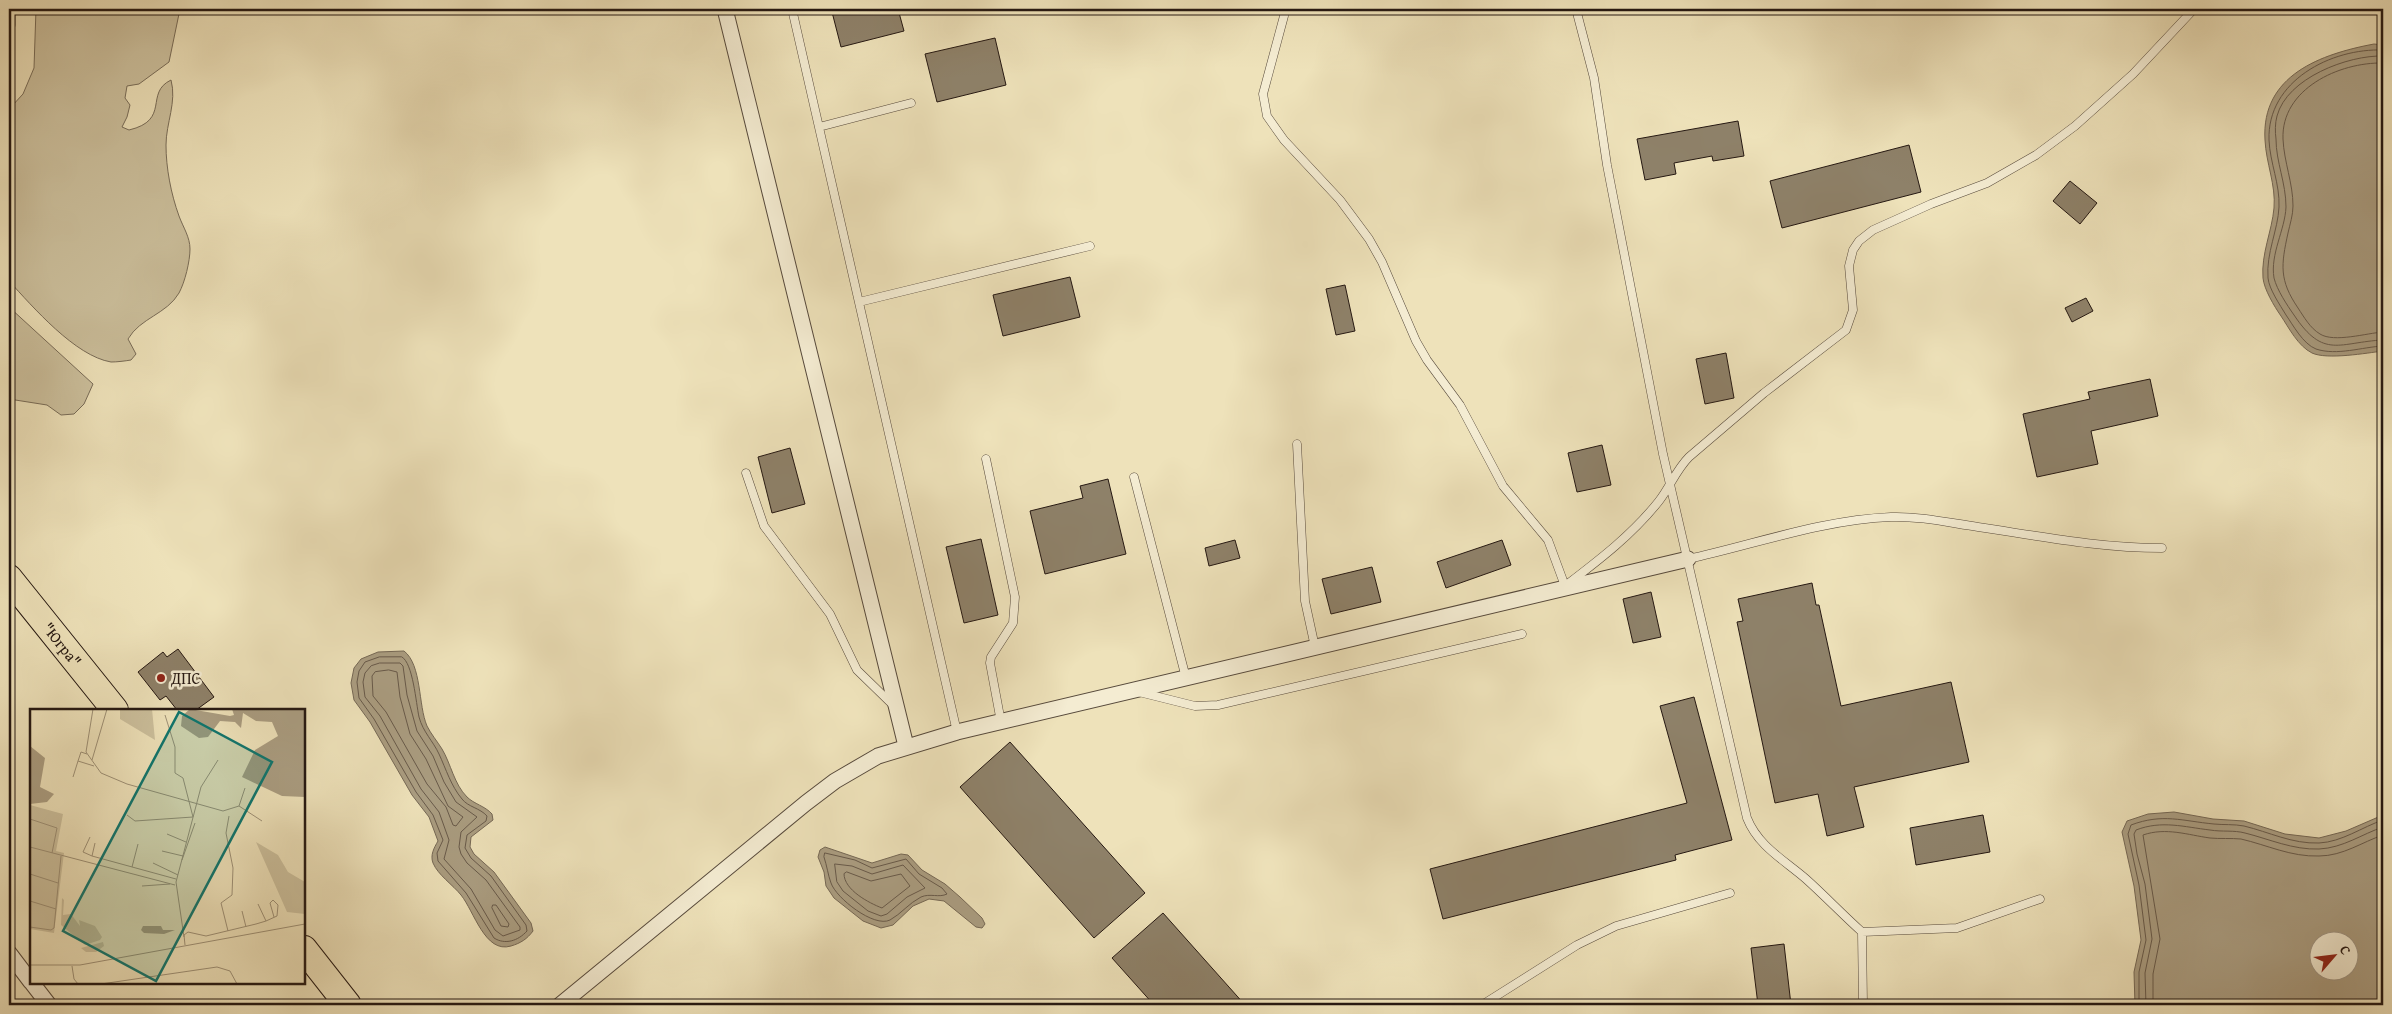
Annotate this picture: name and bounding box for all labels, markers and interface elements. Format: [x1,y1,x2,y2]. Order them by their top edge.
street label: "Югра" [37,617,87,672]
place label: ДПС [170,666,201,690]
marker: ДПС [155,672,167,684]
inset map [30,709,305,984]
north arrow [2310,932,2360,982]
text: С [2335,942,2356,958]

